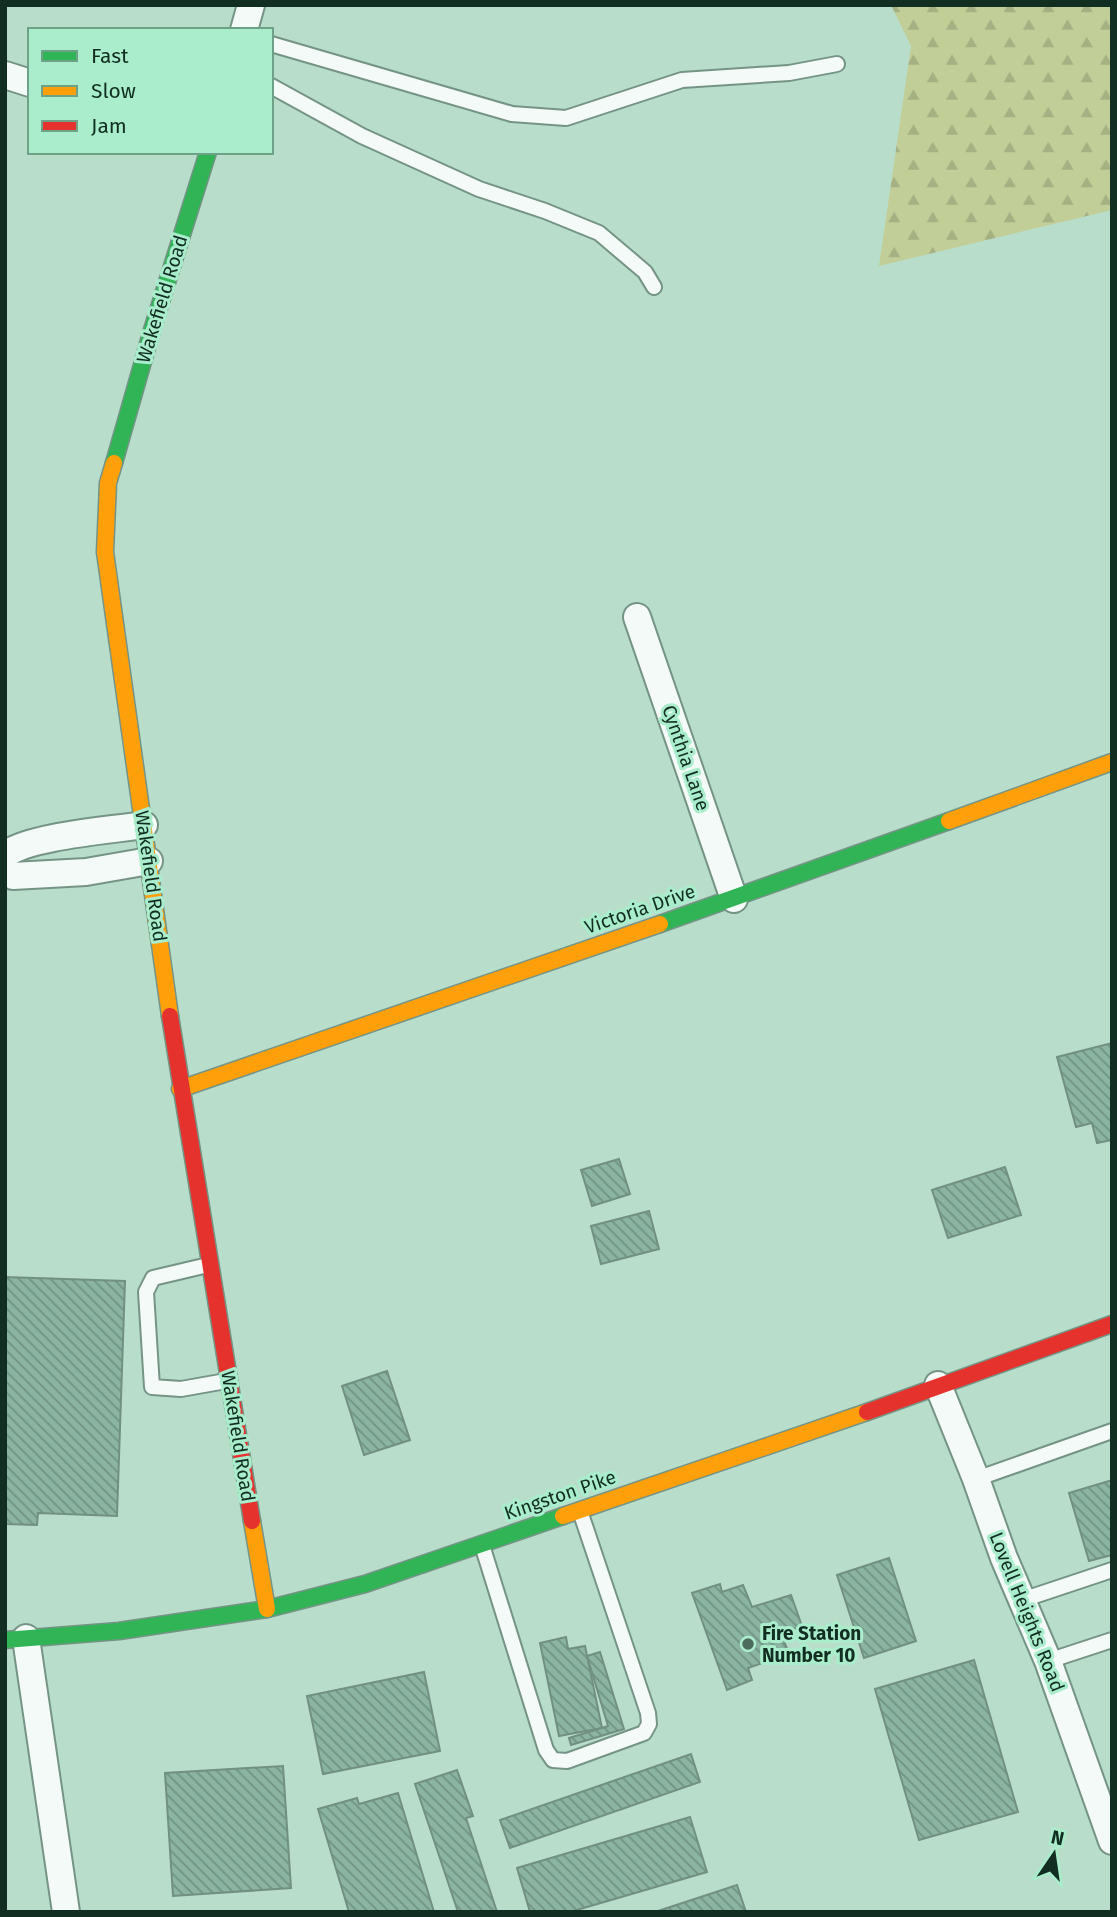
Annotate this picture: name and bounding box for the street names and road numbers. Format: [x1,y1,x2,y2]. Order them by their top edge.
street label: Wakefield Road [132,232,192,366]
street label: Cynthia Lane [657,702,715,814]
street label: Wakefield Road [130,809,172,943]
street label: Victoria Drive [582,879,698,939]
street label: Wakefield Road [216,1369,260,1503]
street label: Kingston Pike [501,1465,619,1525]
street label: Lovell Heights Road [984,1529,1070,1695]

